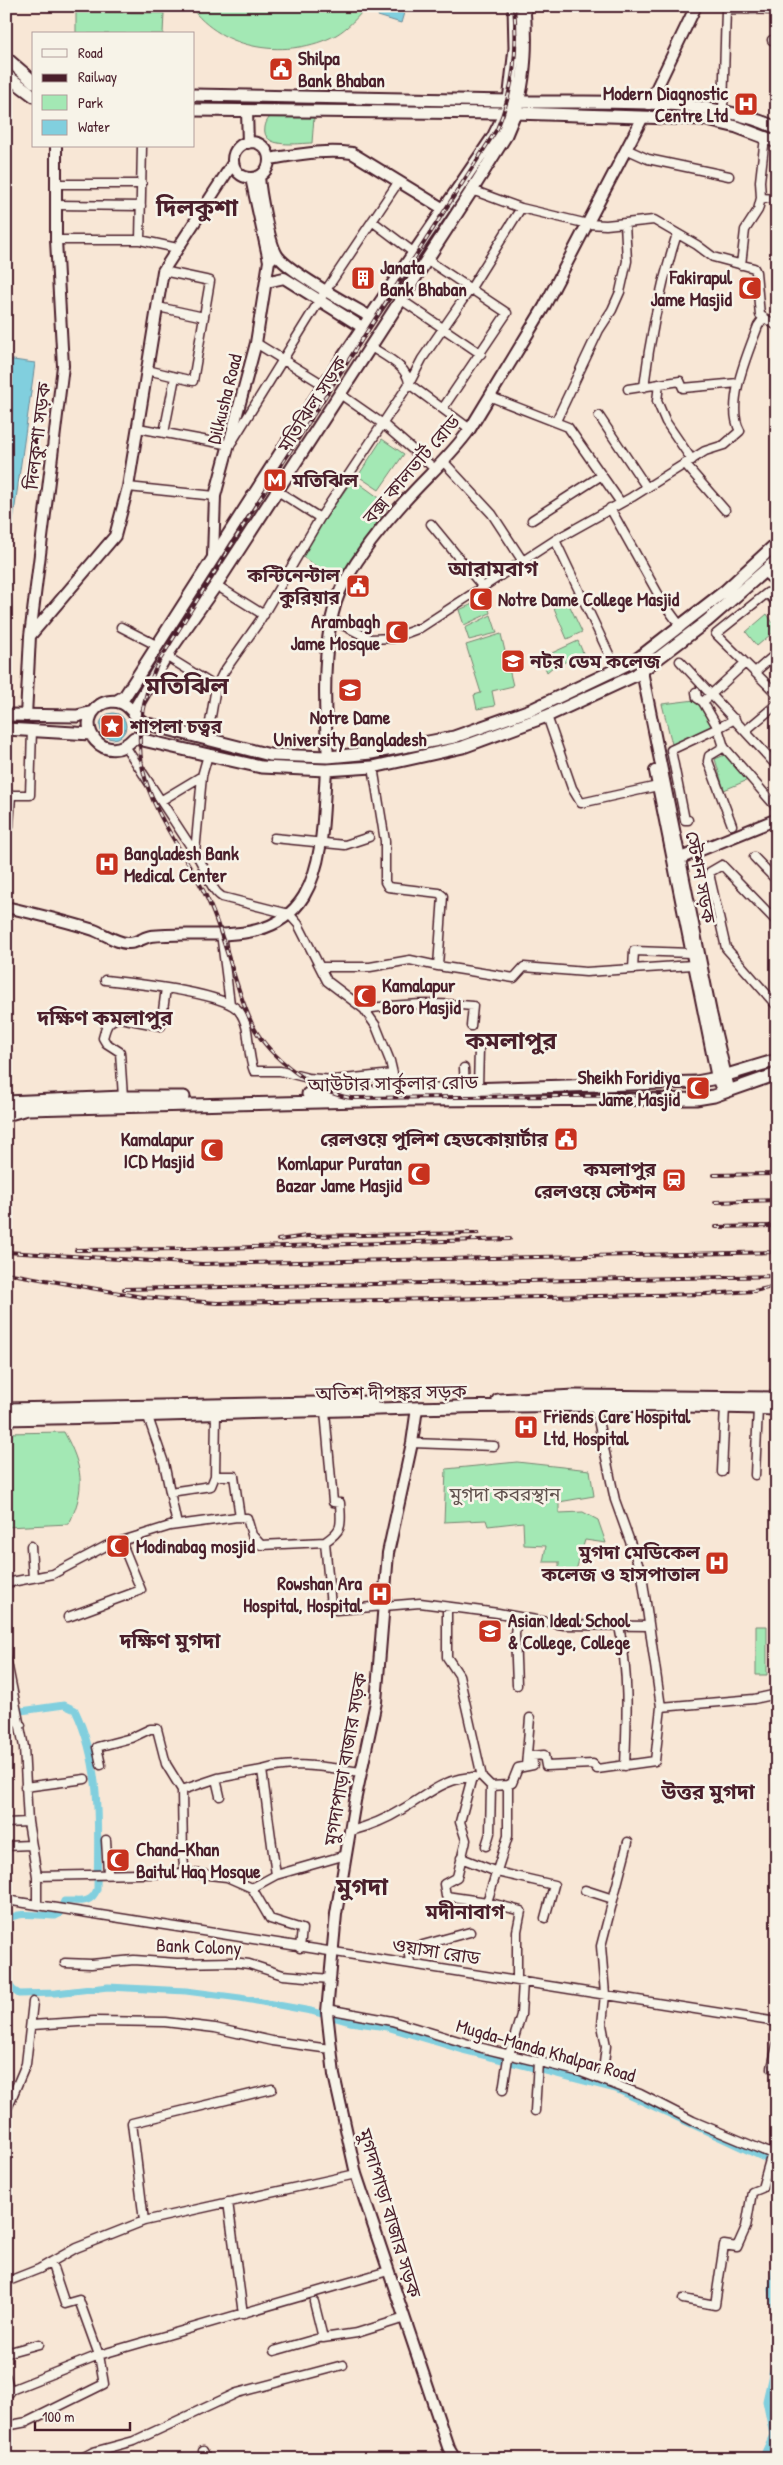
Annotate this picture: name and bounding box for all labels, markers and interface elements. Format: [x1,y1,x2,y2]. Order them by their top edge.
legend [32,32,195,148]
text: Road [78,42,103,63]
place label: Shilpa Bank Bhaban [298,45,385,93]
public building icon: Shilpa Bank Bhaban [268,56,294,82]
text: Railway [78,66,117,87]
place label: Modern Diagnostic Centre Ltd [603,80,729,128]
hospital icon: Modern Diagnostic Centre Ltd [733,91,759,117]
text: Park [78,92,103,113]
text: Water [78,116,110,137]
district label: দিলকুশা [155,191,239,223]
place label: Janata Bank Bhaban [380,254,467,302]
place label: Fakirapul Jame Masjid [650,264,733,312]
building icon: Janata Bank Bhaban [350,265,376,291]
mosque icon: Fakirapul Jame Masjid [737,275,763,301]
street label: Dilkusha Road [200,351,248,447]
street label: মতিঝিল সড়ক [271,351,353,458]
street label: দিলকুশা সড়ক [17,380,57,492]
street label: বক্স কালভার্ট রোড [356,408,466,530]
metro station icon: মতিঝিল [262,467,288,493]
place label: মতিঝিল [291,467,359,493]
district label: আরামবাগ [447,554,539,583]
place label: কন্টিনেন্টাল কুরিয়ার [246,562,341,610]
public building icon: কন্টিনেন্টাল কুরিয়ার [345,573,371,599]
mosque icon: Notre Dame College Masjid [468,586,494,612]
place label: Notre Dame College Masjid [498,586,680,613]
place label: Arambagh Jame Mosque [290,608,380,657]
mosque icon: Arambagh Jame Mosque [384,619,410,645]
school or university icon: নটর ডেম কলেজ [500,648,526,674]
place label: নটর ডেম কলেজ [529,648,661,674]
district label: মতিঝিল [144,669,230,701]
school or university icon: Notre Dame University Bangladesh [337,677,363,703]
place label: Notre Dame University Bangladesh [273,704,427,753]
place icon: শাপলা চত্বর [99,713,125,739]
place label: শাপলা চত্বর [129,713,223,739]
street label: স্টেশন সড়ক [679,829,723,926]
place label: Bangladesh Bank Medical Center [124,840,239,888]
hospital icon: Bangladesh Bank Medical Center [94,851,120,877]
place label: Kamalapur Boro Masjid [382,972,461,1020]
mosque icon: Kamalapur Boro Masjid [352,983,378,1009]
district label: দক্ষিণ কমলাপুর [36,1003,173,1032]
district label: কমলাপুর [464,1024,557,1056]
place label: Sheikh Foridiya Jame Masjid [578,1064,681,1112]
street label: আউটার সার্কুলার রোড [307,1069,479,1098]
mosque icon: Sheikh Foridiya Jame Masjid [685,1075,711,1101]
place label: Kamalapur ICD Masjid [121,1126,195,1174]
place label: রেলওয়ে পুলিশ হেডকোয়ার্টার [320,1126,549,1152]
public building icon: রেলওয়ে পুলিশ হেডকোয়ার্টার [553,1126,579,1152]
mosque icon: Kamalapur ICD Masjid [199,1137,225,1163]
place label: Komlapur Puratan Bazar Jame Masjid [276,1150,403,1198]
place label: কমলাপুর রেলওয়ে স্টেশন [534,1156,657,1204]
mosque icon: Komlapur Puratan Bazar Jame Masjid [406,1161,432,1187]
station icon: কমলাপুর রেলওয়ে স্টেশন [661,1167,687,1193]
street label: অতিশ দীপঙ্কর সড়ক [314,1378,468,1406]
place label: Friends Care Hospital Ltd, Hospital [543,1403,691,1452]
hospital icon: Friends Care Hospital Ltd, Hospital [513,1414,539,1440]
park label: মুগদা কবরস্থান [449,1481,561,1507]
mosque icon: Modinabag mosjid [105,1533,131,1559]
place label: Modinabag mosjid [136,1533,255,1560]
place label: মুগদা মেডিকেল কলেজ ও হাসপাতাল [541,1539,701,1587]
hospital icon: মুগদা মেডিকেল কলেজ ও হাসপাতাল [704,1550,730,1576]
place label: Rowshan Ara Hospital, Hospital [243,1570,363,1619]
hospital icon: Rowshan Ara Hospital, Hospital [367,1581,393,1607]
place label: Asian Ideal School & College, College [508,1607,631,1656]
school or university icon: Asian Ideal School & College, College [477,1618,503,1644]
district label: দক্ষিণ মুগদা [119,1626,221,1655]
street label: মুগদাপাড়া বাজার সড়ক [317,1670,373,1849]
district label: উত্তর মুগদা [660,1777,756,1806]
place label: Chand-Khan Baitul Haq Mosque [136,1836,261,1885]
mosque icon: Chand-Khan Baitul Haq Mosque [105,1847,131,1873]
district label: মুগদা [335,1870,389,1902]
district label: মদীনাবাগ [424,1898,505,1925]
street label: ওয়াসা রোড [390,1931,482,1971]
street label: Bank Colony [156,1932,242,1960]
street label: Mugda-Manda Khalpar Road [453,2012,639,2088]
street label: মুগদাপাড়া বাজার সড়ক [352,2124,428,2301]
scale bar [35,2400,130,2432]
text: 100 m [42,2406,75,2427]

